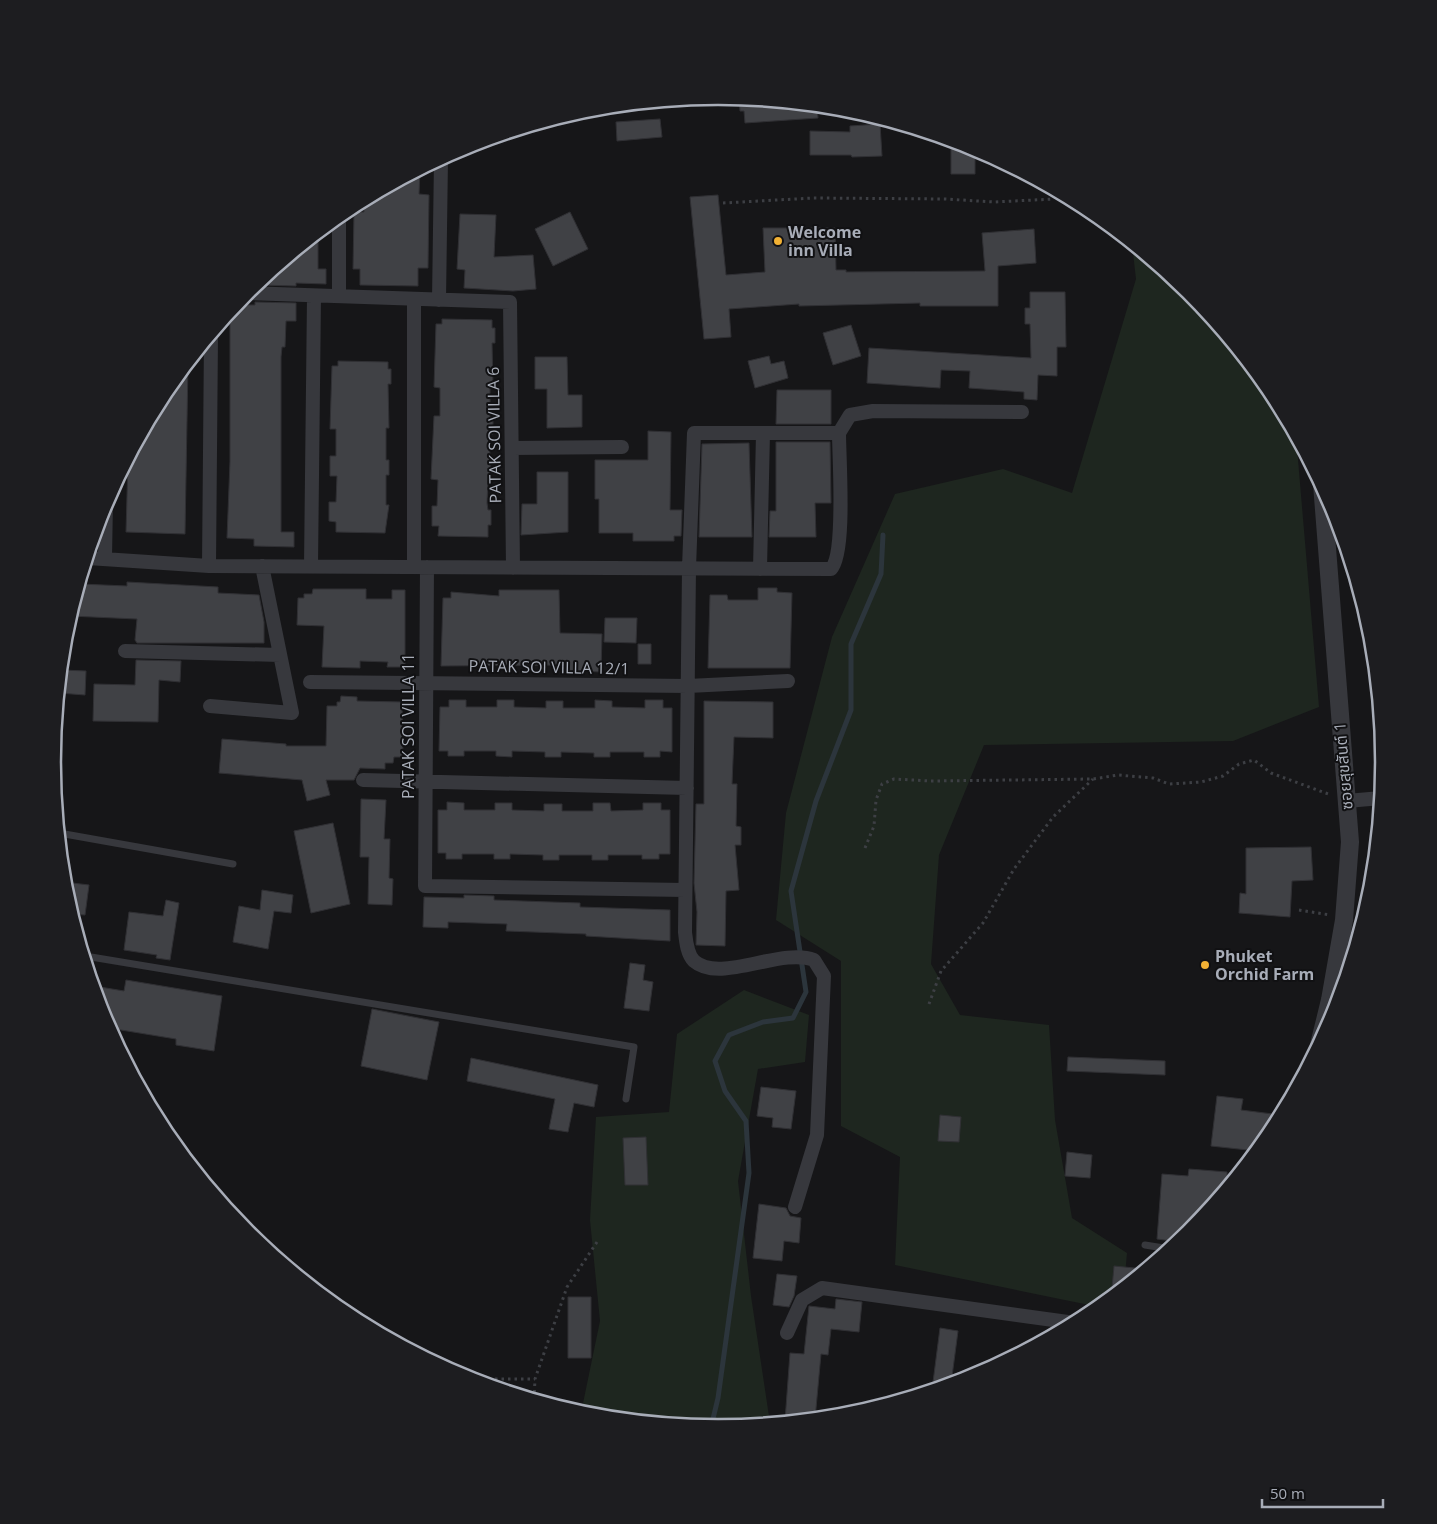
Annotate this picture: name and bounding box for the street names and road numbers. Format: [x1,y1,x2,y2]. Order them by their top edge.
street label: PATAK SOI VILLA 6 [482,367,506,503]
street label: PATAK SOI VILLA 11 [397,653,419,799]
street label: PATAK SOI VILLA 12/1 [468,655,630,679]
street label: ซอยสุขสันต์ 1 [1328,721,1358,811]

